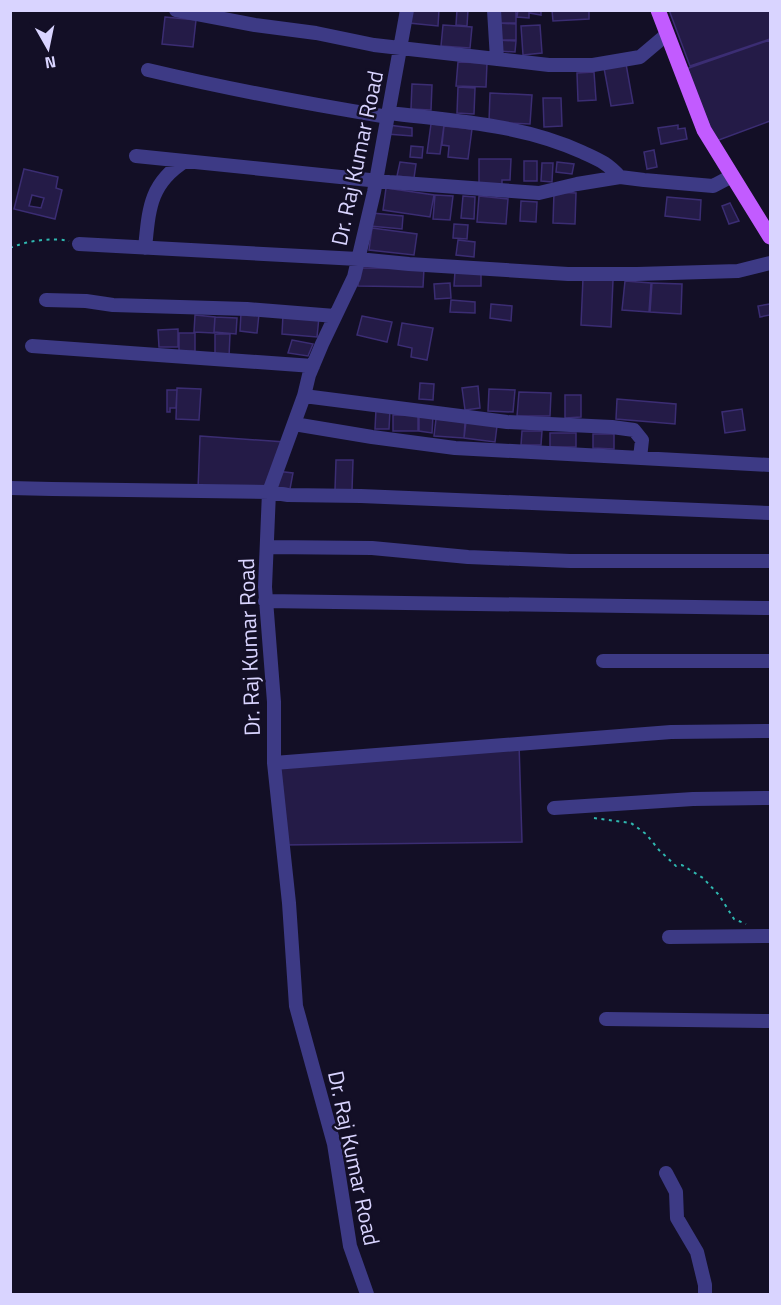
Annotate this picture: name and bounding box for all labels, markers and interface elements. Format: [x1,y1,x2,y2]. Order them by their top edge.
north arrow [18,18,78,78]
text: N [43,50,58,76]
street label: Dr. Raj Kumar Road [322,67,392,249]
street label: Dr. Raj Kumar Road [229,558,269,736]
street label: Dr. Raj Kumar Road [319,1067,389,1249]

